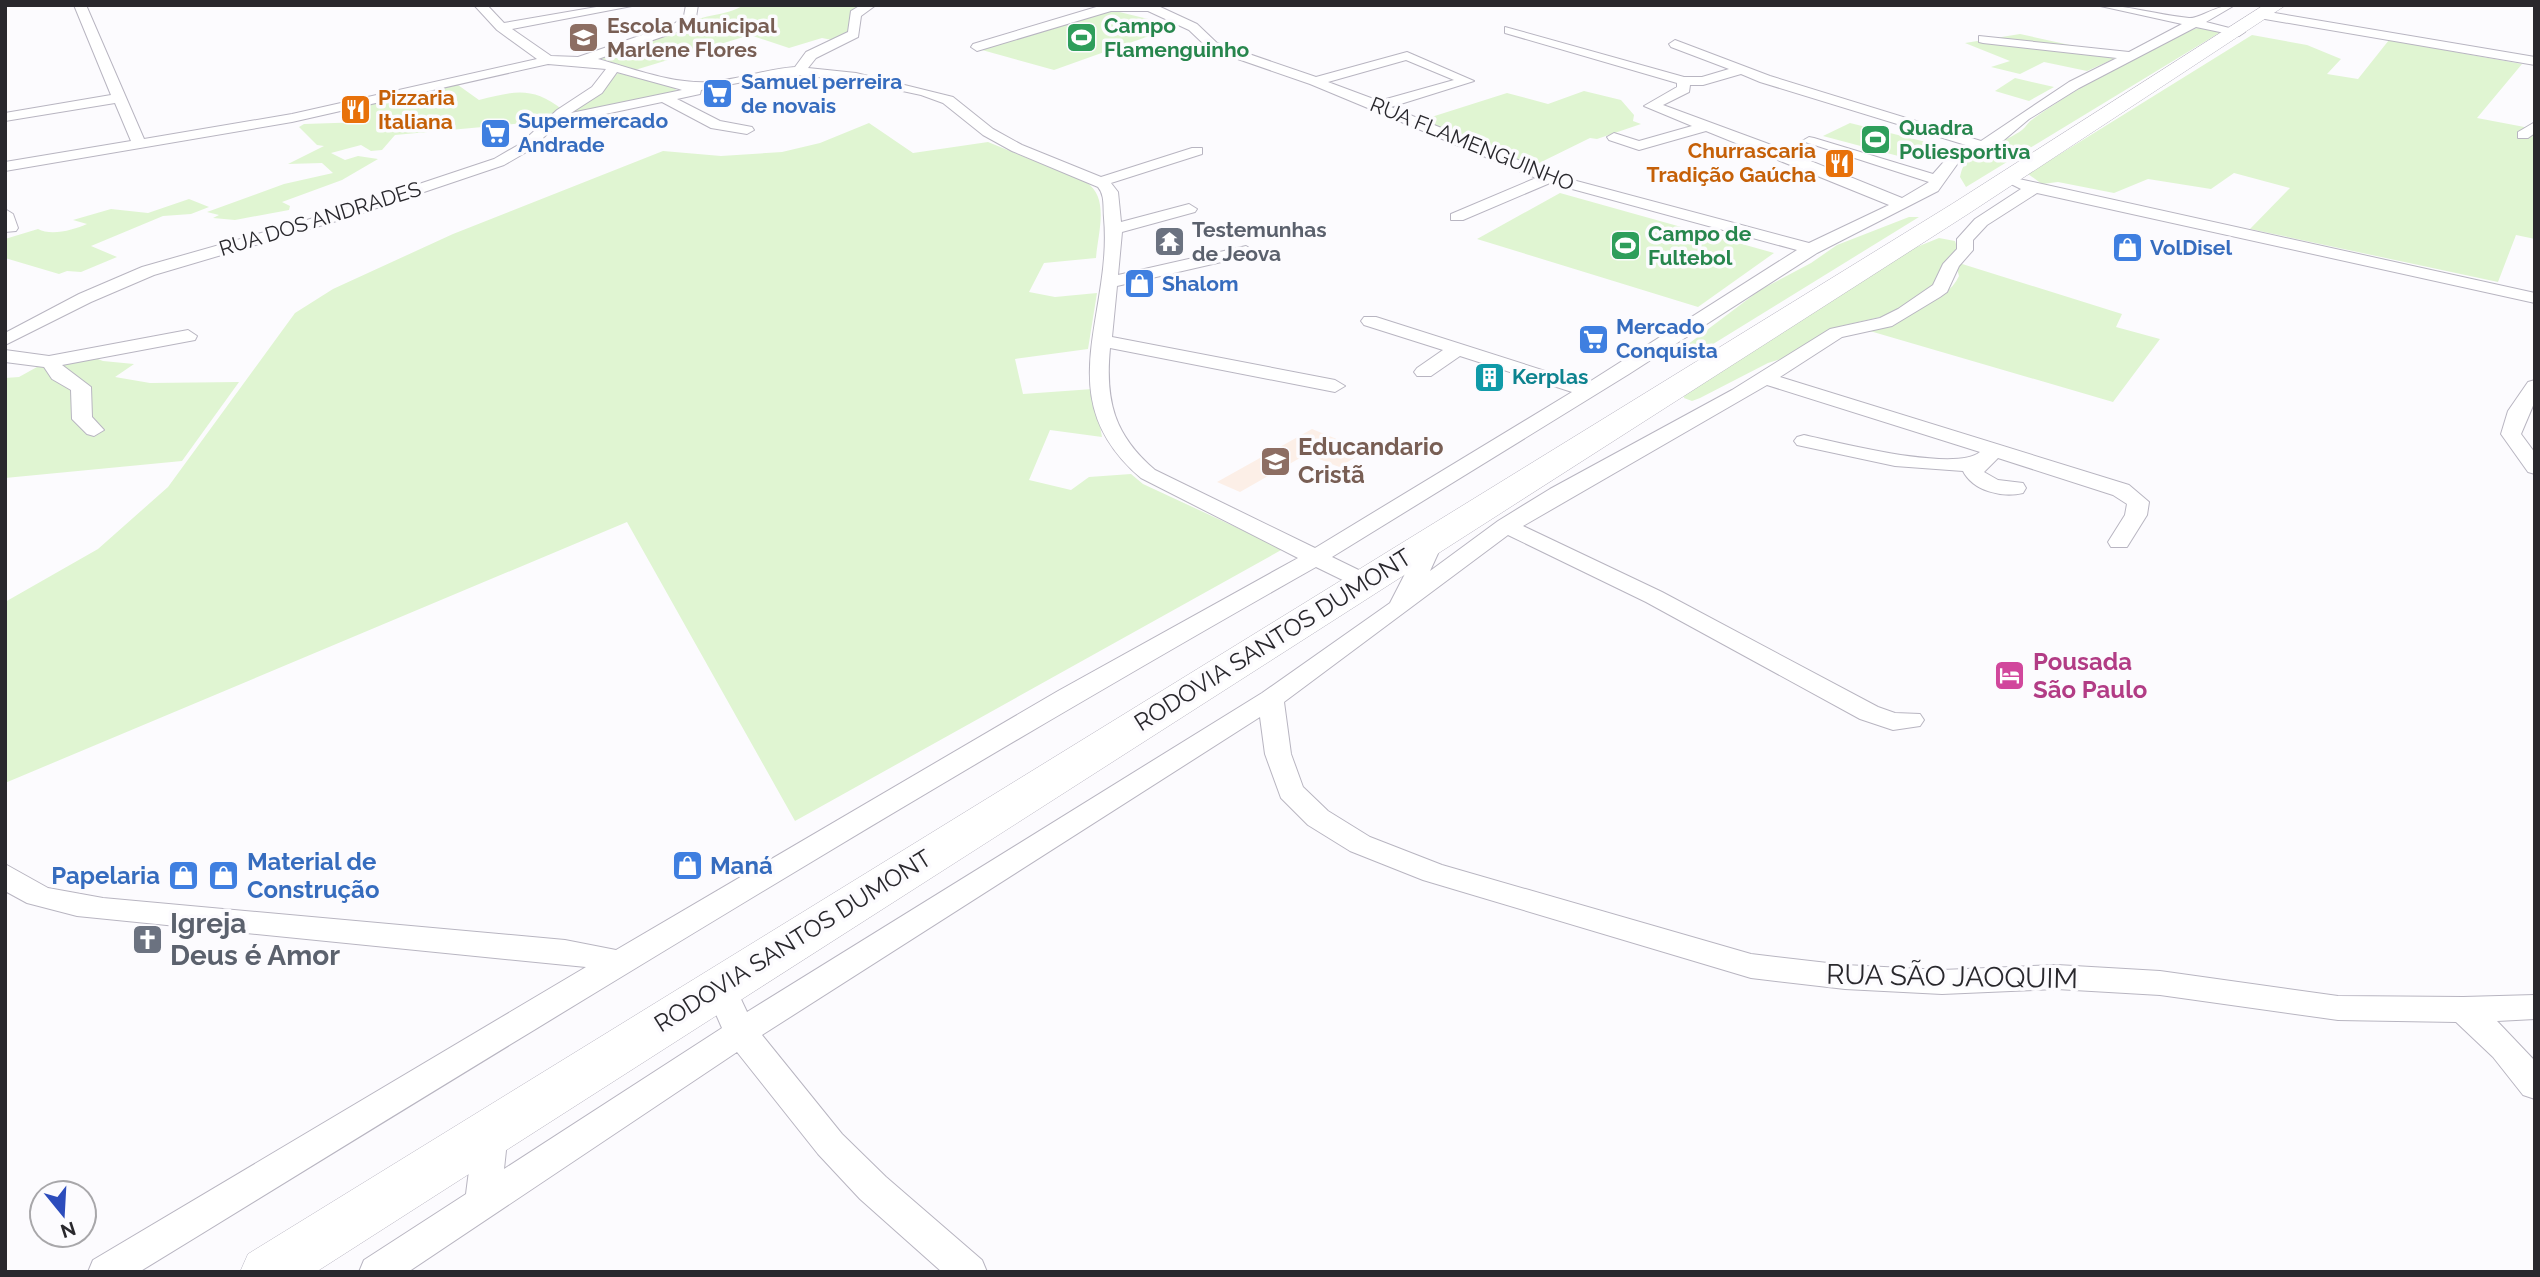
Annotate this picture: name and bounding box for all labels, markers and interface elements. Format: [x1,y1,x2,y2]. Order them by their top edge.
place label: Escola Municipal Marlene Flores [607,13,777,62]
place label: Campo Flamenguinho [1104,13,1250,62]
school or university icon: Escola Municipal Marlene Flores [567,21,601,55]
sports icon: Campo Flamenguinho [1064,21,1098,55]
place label: Samuel perreira de novais [741,69,902,118]
supermarket icon: Samuel perreira de novais [701,77,735,111]
place label: Pizzaria Italiana [378,85,455,134]
street label: RUA FLAMENGUINHO [1367,91,1578,196]
restaurant icon: Pizzaria Italiana [338,93,372,127]
place label: Supermercado Andrade [518,108,668,157]
place label: Quadra Poliesportiva [1899,115,2030,164]
supermarket icon: Supermercado Andrade [478,116,512,150]
sports icon: Quadra Poliesportiva [1859,123,1893,157]
place label: Churrascaria Tradição Gaúcha [1647,138,1816,187]
restaurant icon: Churrascaria Tradição Gaúcha [1822,146,1856,180]
street label: RUA DOS ANDRADES [216,176,424,261]
place label: Testemunhas de Jeova [1192,217,1327,266]
place label: Campo de Fultebol [1648,221,1752,270]
temple icon: Testemunhas de Jeova [1152,225,1186,259]
sports icon: Campo de Fultebol [1608,229,1642,263]
shop icon: VolDisel [2110,231,2144,265]
place label: VolDisel [2150,235,2232,260]
shop icon: Shalom [1122,267,1156,301]
place label: Shalom [1162,271,1239,296]
place label: Mercado Conquista [1616,314,1718,363]
supermarket icon: Mercado Conquista [1576,322,1610,356]
building icon: Kerplas [1472,360,1506,394]
place label: Kerplas [1512,364,1588,389]
place label: Educandario Cristã [1298,432,1444,489]
school or university icon: Educandario Cristã [1258,444,1292,478]
street label: RODOVIA SANTOS DUMONT [1129,542,1417,737]
place label: Pousada São Paulo [2033,647,2147,704]
hotel icon: Pousada São Paulo [1993,659,2027,693]
street label: RODOVIA SANTOS DUMONT [649,843,937,1038]
place label: Material de Construção [247,847,379,904]
shop icon: Maná [670,849,704,883]
place label: Maná [710,851,773,880]
shop icon: Papelaria [166,859,200,893]
shop icon: Material de Construção [207,859,241,893]
place label: Papelaria [51,861,160,890]
place label: Igreja Deus é Amor [170,907,340,972]
church icon: Igreja Deus é Amor [130,922,164,956]
street label: RUA SÃO JAOQUIM [1826,957,2078,995]
north arrow [28,1179,98,1249]
text: N [58,1217,79,1243]

